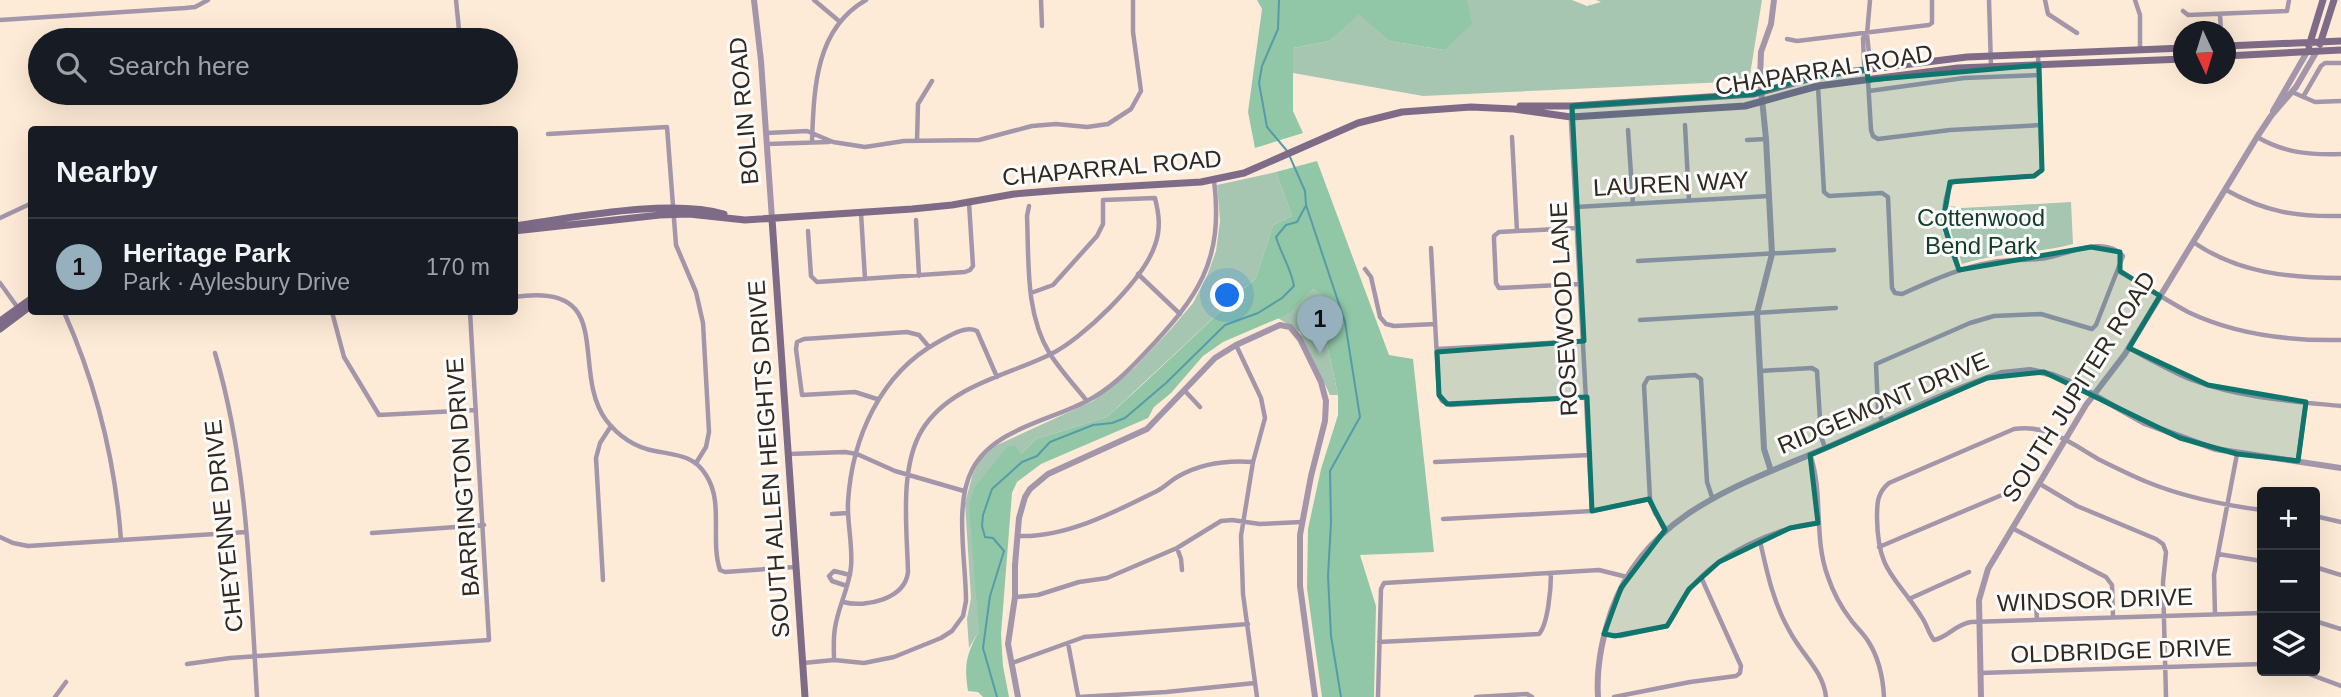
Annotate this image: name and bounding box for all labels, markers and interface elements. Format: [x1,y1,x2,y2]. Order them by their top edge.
north arrow [2173,21,2236,84]
search box [28,28,518,105]
street label: BOLIN ROAD [724,36,763,186]
street label: CHAPARRAL ROAD [1713,39,1935,100]
icon: search [52,48,90,86]
text: Search here [108,51,250,81]
street label: CHAPARRAL ROAD [1001,144,1223,191]
text: Nearby [56,155,158,188]
street label: LAUREN WAY [1592,166,1750,201]
street label: ROSEWOOD LANE [1544,201,1583,417]
park label: Cottenwood Bend Park [1917,204,2045,259]
text: Heritage Park [123,238,291,268]
text: 1 [73,254,85,280]
text: 170 m [426,254,490,280]
street label: SOUTH JUPITER ROAD [1996,266,2161,507]
text: Park · Aylesbury Drive [123,269,350,295]
your location [1210,278,1244,312]
street label: SOUTH ALLEN HEIGHTS DRIVE [743,279,794,639]
pin: 1 [1297,296,1343,354]
street label: RIDGEMONT DRIVE [1773,346,1992,459]
street label: BARRINGTON DRIVE [441,357,484,597]
street label: CHEYENNE DRIVE [199,419,248,634]
map controls [2257,487,2320,676]
button: + [2257,487,2320,550]
button: − [2257,550,2320,613]
street label: WINDSOR DRIVE [1997,583,2193,616]
button: layers [2257,613,2320,676]
street label: OLDBRIDGE DRIVE [2010,633,2232,668]

